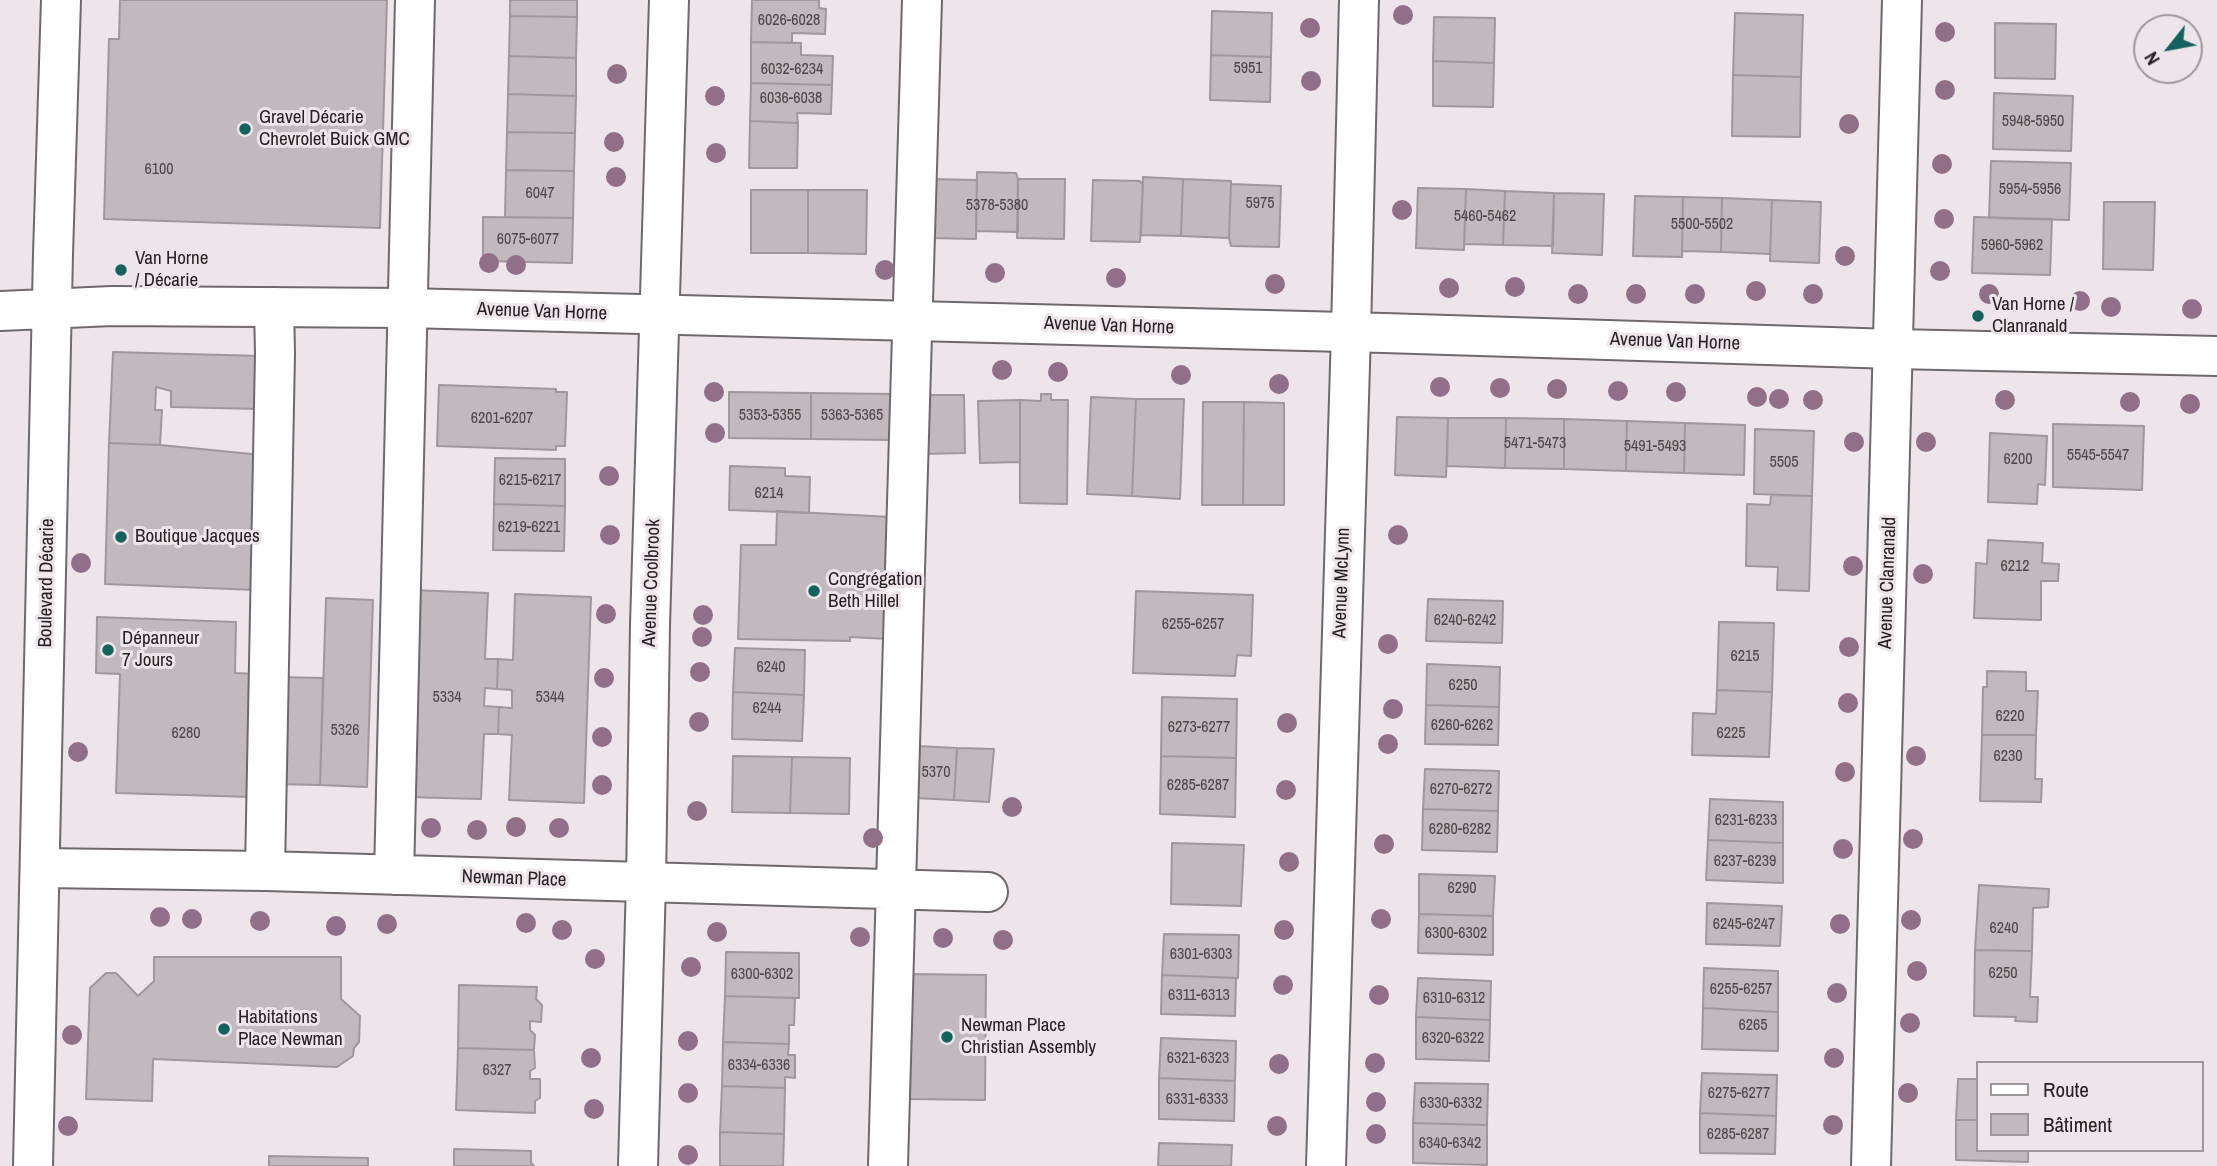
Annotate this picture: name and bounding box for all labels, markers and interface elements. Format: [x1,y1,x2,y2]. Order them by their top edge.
house number: 6026-6028 [758,11,820,31]
north arrow [2133,14,2203,84]
text: N [2138,47,2166,70]
house number: 5951 [1233,59,1263,79]
house number: 6032-6234 [761,60,823,80]
house number: 6036-6038 [760,89,822,109]
place label: Gravel Décarie Chevrolet Buick GMC [259,107,410,151]
house number: 5948-5950 [2002,112,2064,132]
marker: Gravel Décarie Chevrolet Buick GMC [237,121,253,137]
house number: 6100 [144,160,174,180]
house number: 5954-5956 [1999,180,2061,200]
house number: 6047 [525,184,555,204]
house number: 5975 [1245,194,1275,214]
house number: 5378-5380 [966,196,1028,216]
house number: 5460-5462 [1454,207,1516,227]
house number: 5500-5502 [1671,215,1733,235]
house number: 6075-6077 [497,230,559,250]
house number: 5960-5962 [1981,236,2043,256]
place label: Van Horne / Décarie [135,248,208,292]
marker: Van Horne / Décarie [113,262,129,278]
place label: Van Horne / Clanranald [1992,294,2074,338]
street label: Avenue Van Horne [477,298,607,326]
marker: Van Horne / Clanranald [1970,308,1986,324]
street label: Avenue Van Horne [1044,312,1174,340]
street label: Avenue Van Horne [1610,328,1740,356]
house number: 5353-5355 [739,406,801,426]
house number: 5363-5365 [821,406,883,426]
house number: 6201-6207 [471,409,533,429]
house number: 5471-5473 [1504,434,1566,454]
house number: 5491-5493 [1624,437,1686,457]
house number: 5545-5547 [2067,446,2129,466]
house number: 6200 [2003,450,2033,470]
house number: 5505 [1769,453,1799,473]
house number: 6215-6217 [499,471,561,491]
house number: 6214 [754,484,784,504]
street label: Avenue Clanranald [1874,517,1902,649]
street label: Boulevard Décarie [34,518,60,648]
house number: 6219-6221 [498,518,560,538]
street label: Avenue Coolbrook [638,519,666,647]
place label: Boutique Jacques [135,526,260,548]
street label: Avenue McLynn [1329,527,1355,639]
marker: Boutique Jacques [113,529,129,545]
house number: 6212 [2000,557,2030,577]
place label: Congrégation Beth Hillel [828,569,922,613]
marker: Congrégation Beth Hillel [806,583,822,599]
house number: 6240-6242 [1434,611,1496,631]
house number: 6255-6257 [1162,615,1224,635]
place label: Dépanneur 7 Jours [122,628,199,672]
marker: Dépanneur 7 Jours [100,642,116,658]
house number: 6215 [1730,647,1760,667]
house number: 6240 [756,658,786,678]
house number: 6250 [1448,676,1478,696]
house number: 5334 [432,688,462,708]
house number: 5344 [535,688,565,708]
house number: 6244 [752,699,782,719]
house number: 6220 [1995,707,2025,727]
house number: 6260-6262 [1431,716,1493,736]
house number: 6273-6277 [1168,718,1230,738]
house number: 5326 [330,721,360,741]
house number: 6280 [171,724,201,744]
house number: 6225 [1716,724,1746,744]
house number: 6230 [1993,747,2023,767]
house number: 5370 [921,763,951,783]
house number: 6285-6287 [1167,776,1229,796]
house number: 6270-6272 [1430,780,1492,800]
house number: 6231-6233 [1715,811,1777,831]
house number: 6280-6282 [1429,820,1491,840]
house number: 6237-6239 [1714,852,1776,872]
street label: Newman Place [461,866,567,892]
house number: 6290 [1447,879,1477,899]
house number: 6245-6247 [1713,915,1775,935]
house number: 6240 [1989,919,2019,939]
house number: 6300-6302 [1425,924,1487,944]
house number: 6301-6303 [1170,945,1232,965]
house number: 6250 [1988,964,2018,984]
house number: 6300-6302 [731,965,793,985]
house number: 6255-6257 [1710,980,1772,1000]
house number: 6311-6313 [1168,986,1230,1006]
house number: 6310-6312 [1423,989,1485,1009]
place label: Habitations Place Newman [238,1007,343,1051]
place label: Newman Place Christian Assembly [961,1015,1096,1059]
house number: 6265 [1738,1016,1768,1036]
marker: Habitations Place Newman [216,1021,232,1037]
marker: Newman Place Christian Assembly [939,1029,955,1045]
house number: 6320-6322 [1422,1029,1484,1049]
house number: 6321-6323 [1167,1049,1229,1069]
house number: 6334-6336 [728,1056,790,1076]
house number: 6327 [482,1061,512,1081]
legend [1976,1061,2203,1152]
text: Route [2043,1075,2089,1104]
house number: 6275-6277 [1708,1084,1770,1104]
house number: 6331-6333 [1166,1090,1228,1110]
house number: 6330-6332 [1420,1094,1482,1114]
text: Bâtiment [2043,1110,2112,1139]
house number: 6285-6287 [1707,1125,1769,1145]
house number: 6340-6342 [1419,1134,1481,1154]

